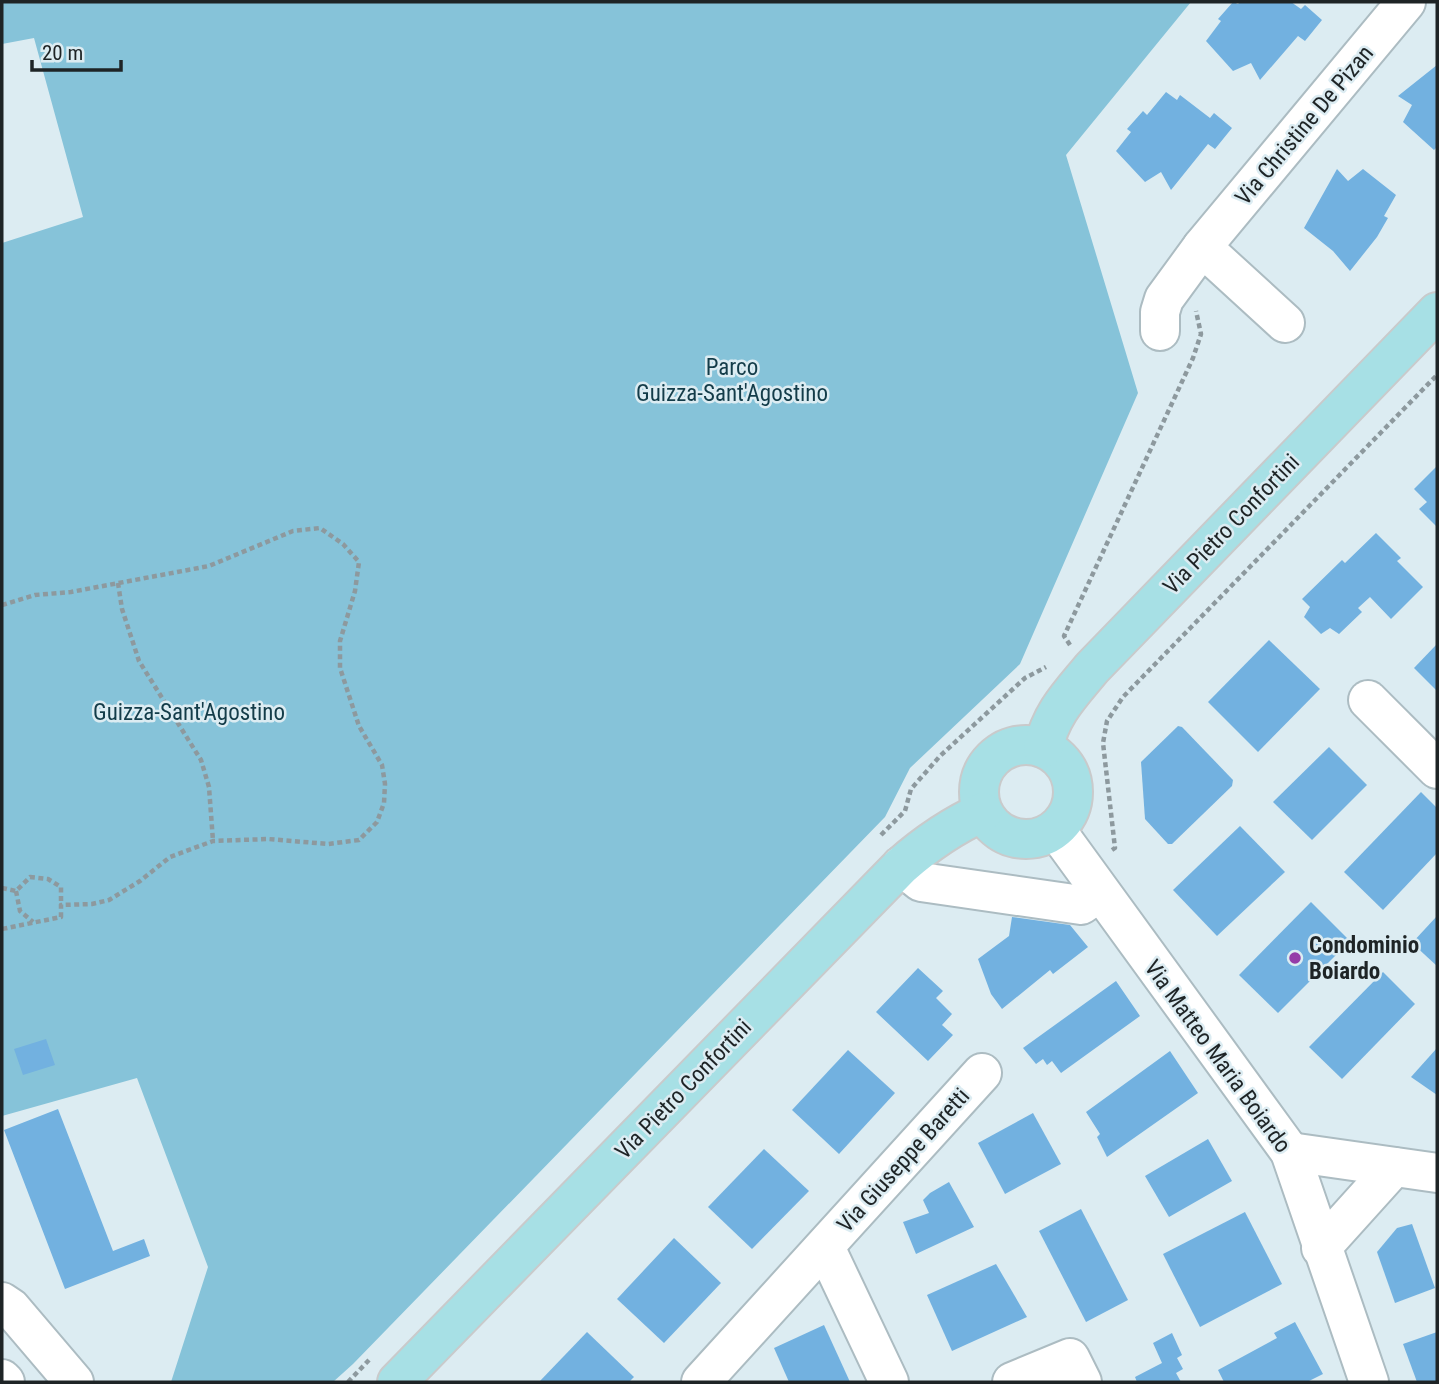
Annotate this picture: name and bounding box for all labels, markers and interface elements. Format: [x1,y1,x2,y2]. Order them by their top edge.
scale bar [32,28,121,72]
street label: Via Christine De Pizan [1230,40,1379,211]
text: 20 m [42,41,83,65]
park label: Parco Guizza-Sant'Agostino [636,354,828,407]
street label: Via Pietro Confortini [1158,449,1305,600]
park label: Guizza-Sant'Agostino [93,699,285,726]
place label: Condominio Boiardo [1309,932,1419,985]
marker: Condominio Boiardo [1287,950,1303,966]
street label: Via Matteo Maria Boiardo [1139,955,1296,1158]
street label: Via Pietro Confortini [610,1014,757,1165]
street label: Via Giuseppe Baretti [832,1083,975,1238]

